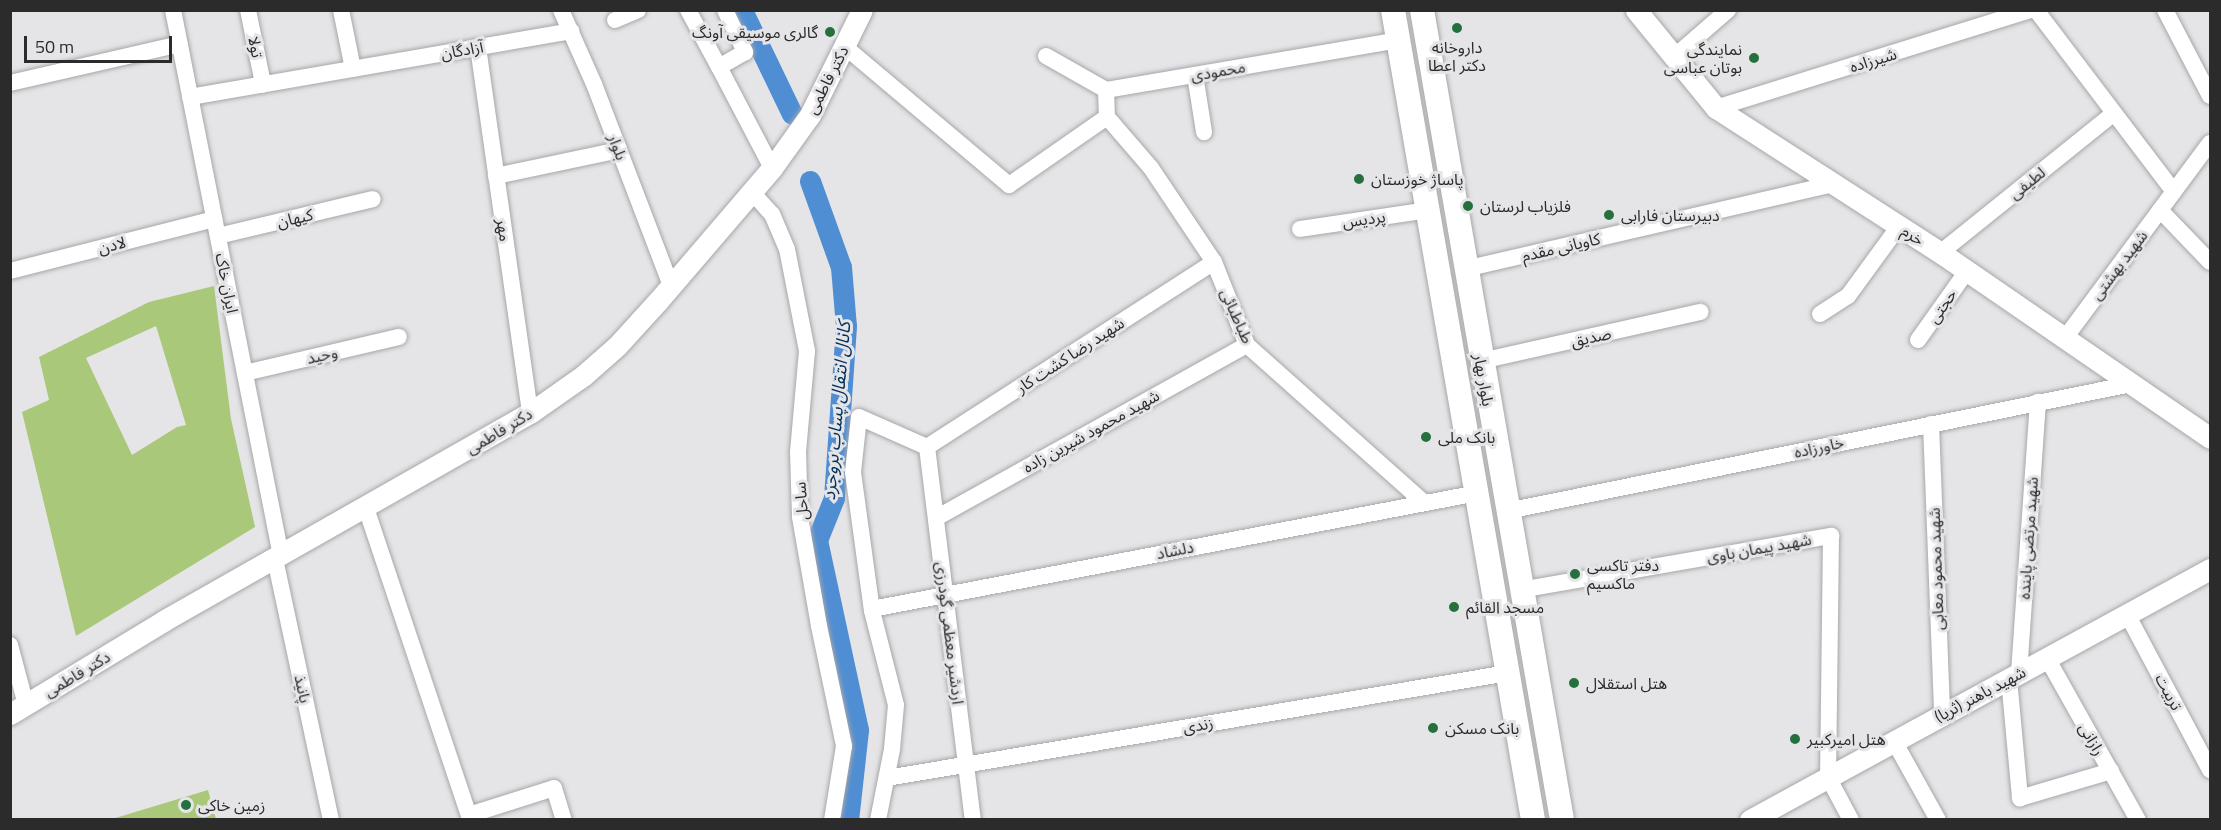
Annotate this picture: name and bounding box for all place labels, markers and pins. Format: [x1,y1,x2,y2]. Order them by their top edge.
marker: داروخانه دکتر اعطا [1450,21,1464,35]
place label: گالری موسیقی آونگ [692,22,818,42]
marker: گالری موسیقی آونگ [823,25,837,39]
place label: داروخانه دکتر اعطا [1428,37,1486,75]
place label: نمایندگی بوتان عباسی [1664,39,1742,77]
marker: نمایندگی بوتان عباسی [1747,51,1761,65]
place label: پاساژ خوزستان [1371,169,1464,189]
marker: پاساژ خوزستان [1352,172,1366,186]
place label: فلزیاب لرستان [1480,196,1571,216]
marker: فلزیاب لرستان [1461,199,1475,213]
place label: دبیرستان فارابی [1621,205,1720,225]
marker: دبیرستان فارابی [1602,208,1616,222]
place label: بانک ملی [1438,427,1495,447]
marker: بانک ملی [1419,430,1433,444]
place label: دفتر تاکسی ماکسیم [1587,555,1659,593]
marker: دفتر تاکسی ماکسیم [1568,567,1582,581]
place label: مسجد القائم [1466,597,1544,617]
marker: مسجد القائم [1447,600,1461,614]
place label: هتل استقلال [1586,673,1667,693]
marker: هتل استقلال [1567,676,1581,690]
place label: بانک مسکن [1445,718,1519,738]
marker: بانک مسکن [1426,721,1440,735]
place label: هتل امیرکبیر [1807,729,1886,749]
marker: هتل امیرکبیر [1788,732,1802,746]
place label: زمین خاکی [198,795,265,815]
marker: زمین خاکی [179,798,193,812]

